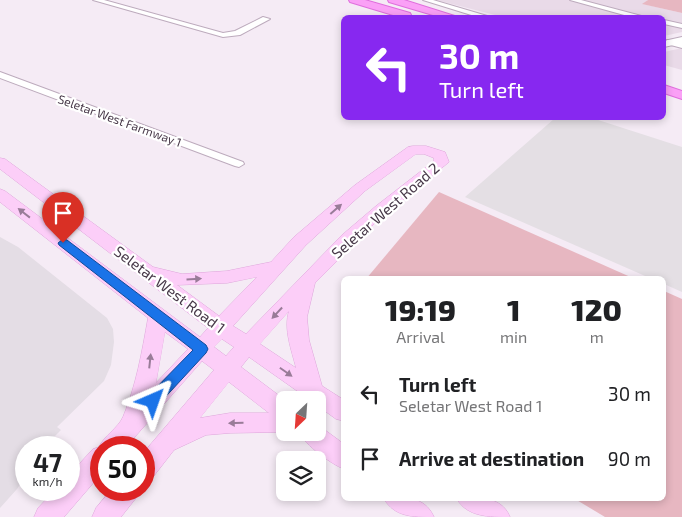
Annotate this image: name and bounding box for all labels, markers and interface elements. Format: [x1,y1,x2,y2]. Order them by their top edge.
text: 30 m [439,34,519,76]
icon: left [356,35,421,100]
text: Turn left [439,76,524,102]
street label: Seletar West Farmway 1 [56,91,184,149]
street label: Seletar West Road 2 [327,158,443,262]
pin [42,192,84,243]
icon: arrive [49,199,77,227]
one-way arrow [330,203,342,215]
one-way arrow [18,207,31,218]
street label: Seletar West Road 1 [111,241,229,337]
one-way arrow [186,275,202,283]
text: 19:19 [385,291,456,327]
text: 1 [507,291,520,327]
text: 120 [571,291,622,327]
one-way arrow [271,306,283,318]
text: Arrival [396,327,445,346]
text: min [500,327,527,346]
text: m [590,327,604,346]
one-way arrow [146,353,154,369]
one-way arrow [280,367,293,377]
text: Turn left [399,373,476,396]
position arrow [126,374,178,426]
icon: left [356,380,384,408]
text: 30 m [608,382,651,405]
north arrow [276,391,326,441]
map controls [276,391,326,501]
text: Seletar West Road 1 [399,396,542,415]
one-way arrow [228,419,244,427]
speed limit sign: 50 [90,436,155,501]
icon: arrive [356,445,384,473]
text: 47 [33,447,62,477]
text: Arrive at destination [399,447,584,470]
text: 90 m [608,447,651,470]
button: layers [276,451,326,501]
text: km/h [33,474,62,488]

